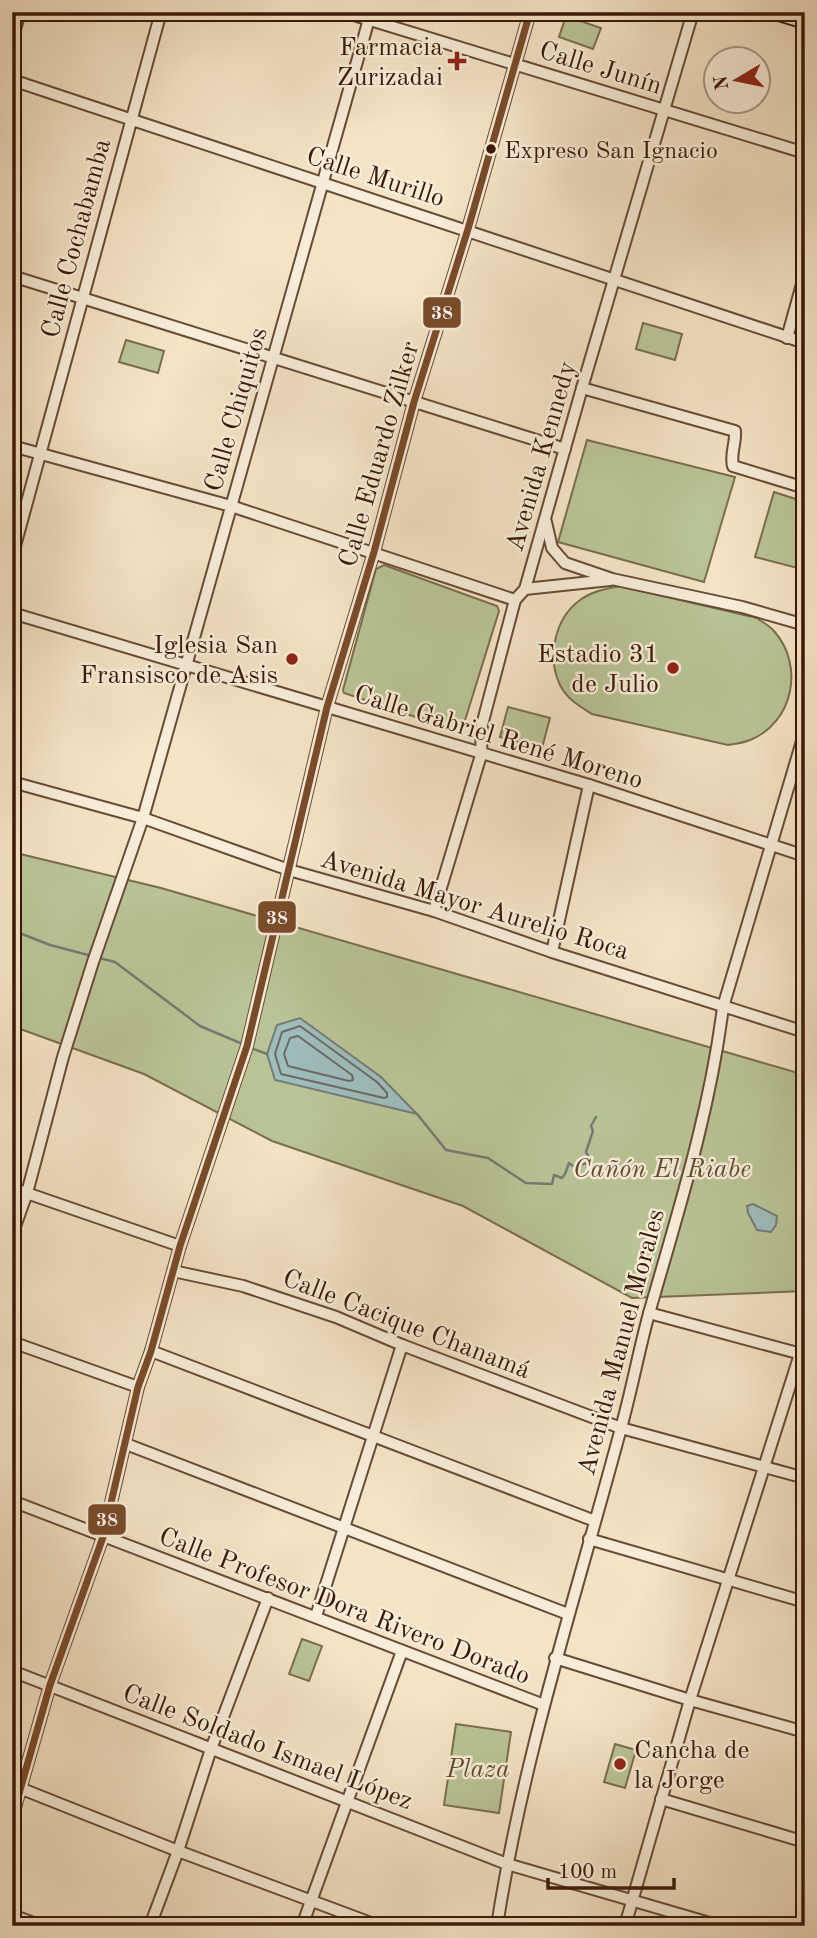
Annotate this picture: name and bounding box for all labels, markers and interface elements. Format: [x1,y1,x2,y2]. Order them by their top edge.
place label: Farmacia Zurizadai [337,35,443,91]
street label: Calle Junín [536,38,665,100]
north arrow [702,46,772,116]
marker: Farmacia Zurizadai [449,53,465,69]
text: N [712,73,733,91]
street label: Calle Cochabamba [38,136,116,341]
place label: Expreso San Ignacio [504,140,718,164]
marker: Expreso San Ignacio [484,142,498,156]
street label: Calle Murillo [303,143,448,212]
line badge: 38 [422,296,462,329]
text: 38 [431,305,453,324]
street label: Calle Chiquitos [201,325,273,495]
street label: Calle Eduardo Zilker [335,339,425,570]
street label: Avenida Kennedy [502,358,582,555]
place label: Iglesia San Fransisco de Asis [80,633,278,689]
place label: Estadio 31 de Julio [537,642,659,698]
marker: Iglesia San Fransisco de Asis [284,651,300,667]
marker: Estadio 31 de Julio [665,660,681,676]
street label: Calle Gabriel René Moreno [351,682,646,794]
street label: Avenida Mayor Aurelio Roca [317,847,632,965]
line badge: 38 [257,900,297,934]
text: 38 [266,910,288,929]
park label: Cañón El Riabe [573,1157,751,1183]
street label: Avenida Manuel Morales [574,1206,670,1479]
street label: Calle Cacique Chanamá [279,1266,534,1384]
line badge: 38 [87,1503,127,1536]
text: 38 [96,1512,118,1531]
street label: Calle Profesor Dora Rivero Dorado [155,1524,534,1690]
street label: Calle Soldado Ismael López [119,1681,416,1815]
place label: Cancha de la Jorge [634,1738,749,1794]
marker: Cancha de la Jorge [612,1756,628,1772]
park label: Plaza [445,1757,510,1783]
scale bar [548,1847,674,1891]
text: 100 m [558,1862,617,1883]

